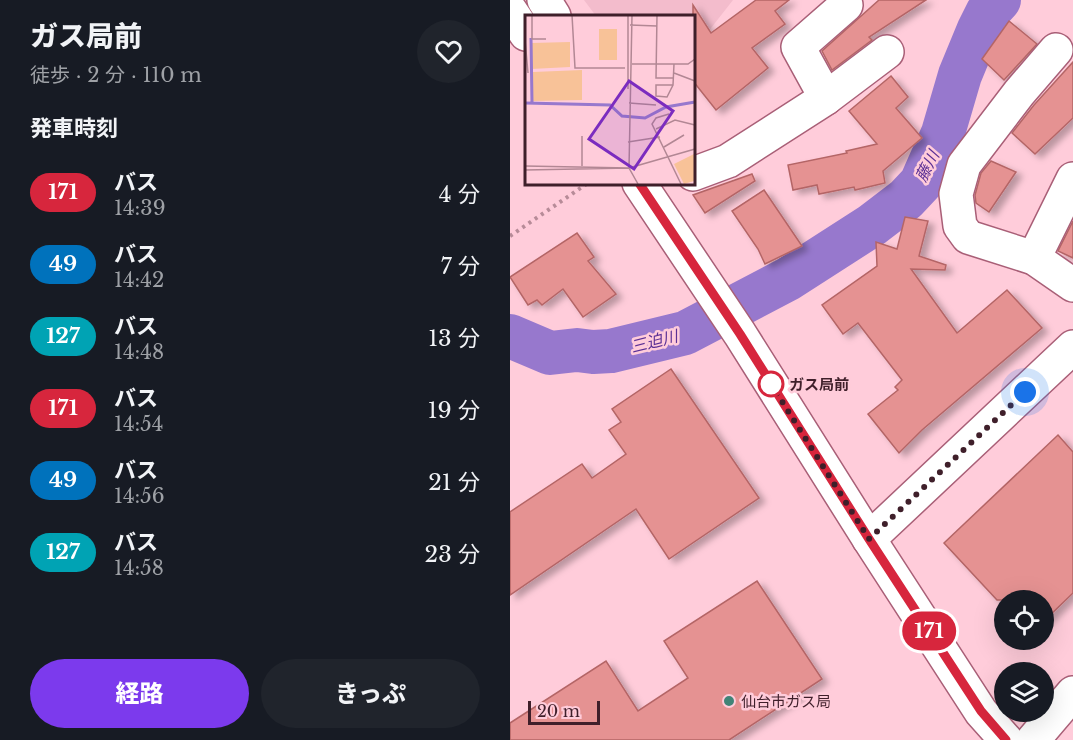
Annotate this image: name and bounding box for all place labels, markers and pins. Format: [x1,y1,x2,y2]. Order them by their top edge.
marker: ガス局前 [758,371,784,397]
place label: ガス局前 [789,375,849,394]
place label: 仙台市ガス局 [741,692,831,711]
marker: 仙台市ガス局 [722,694,736,708]

